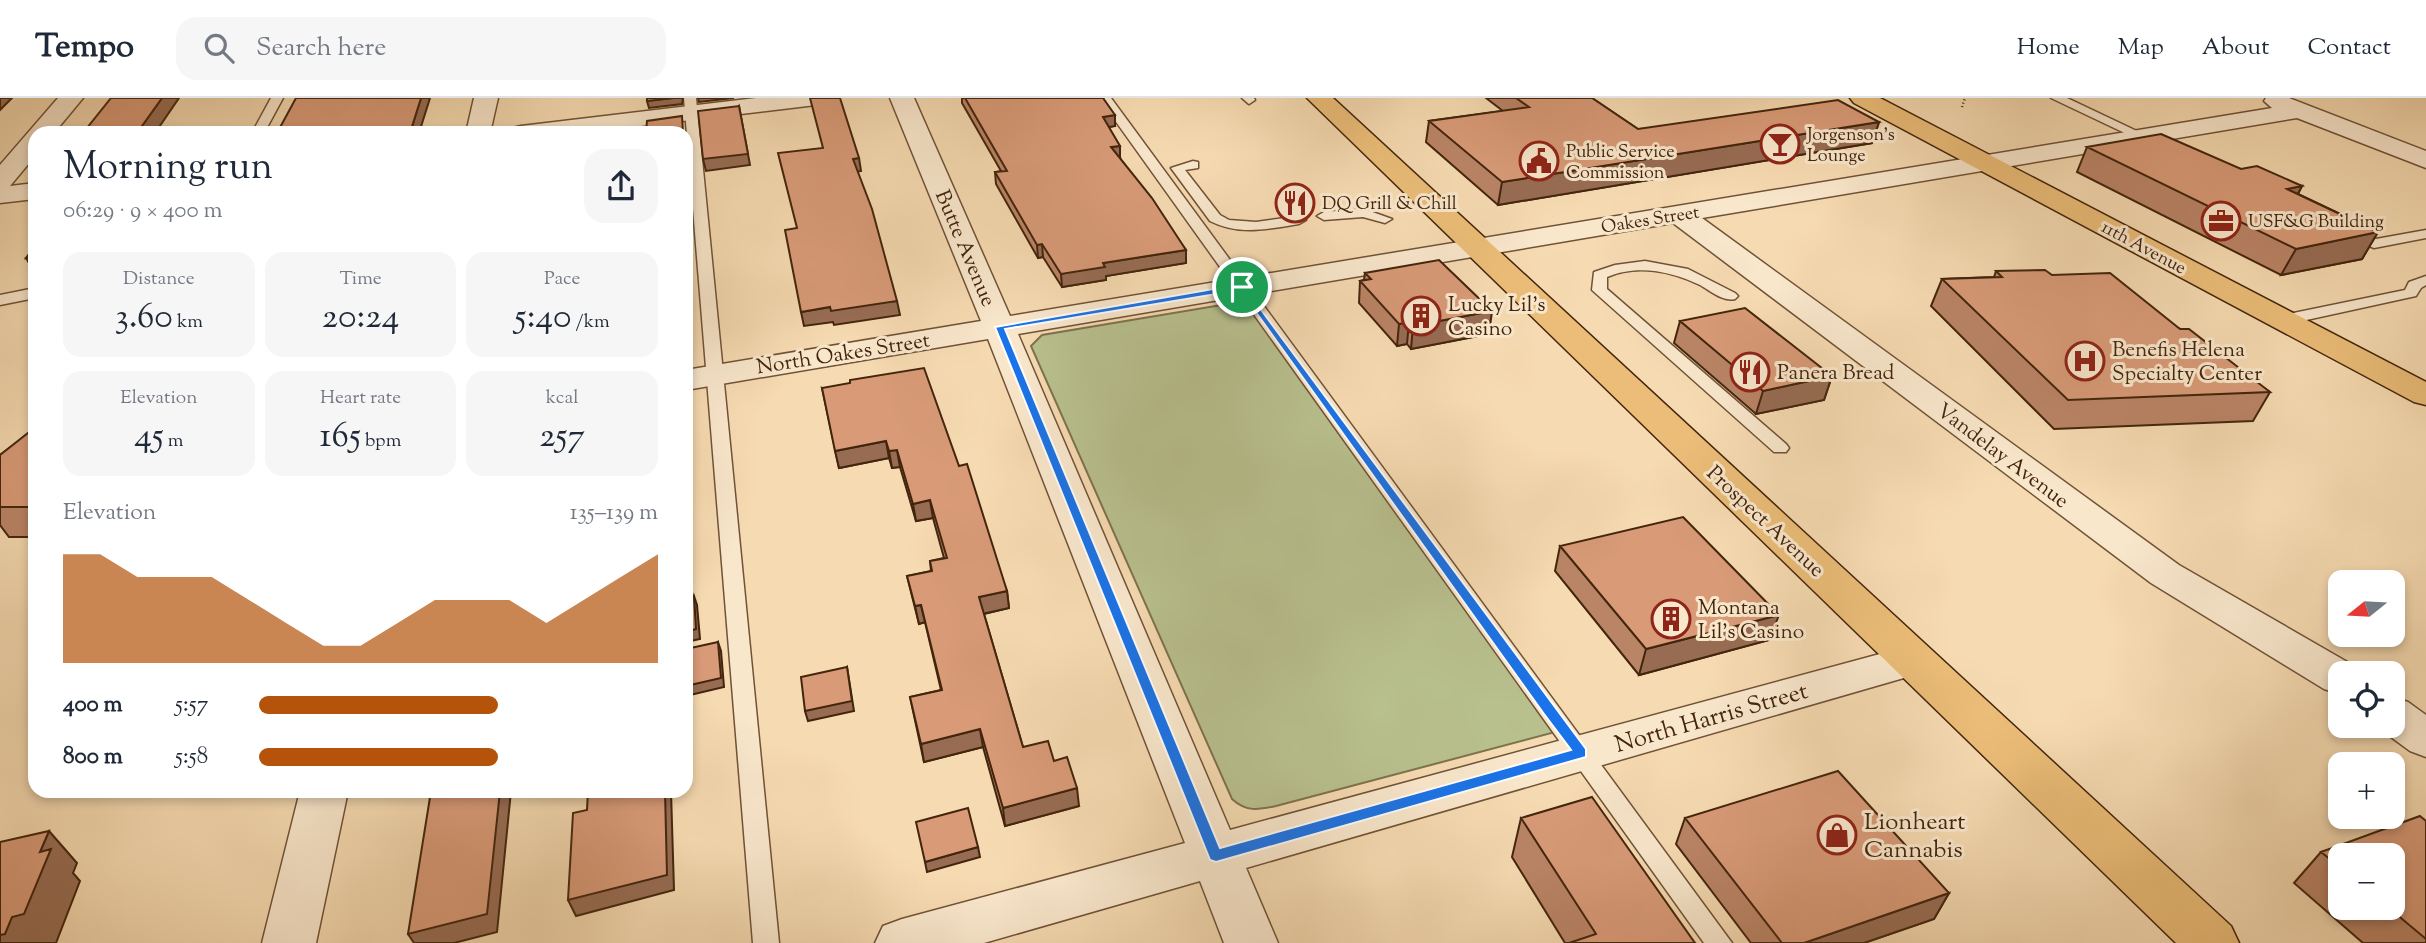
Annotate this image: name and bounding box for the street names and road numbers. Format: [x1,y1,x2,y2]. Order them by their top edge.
street label: Butte Avenue [926,186,1002,312]
street label: Oakes Street [1599,200,1701,242]
street label: 11th Avenue [2096,215,2190,282]
street label: North Oakes Street [754,326,932,383]
street label: Vandelay Avenue [1929,397,2074,517]
street label: Prospect Avenue [1699,460,1830,585]
street label: North Harris Street [1611,675,1812,763]

